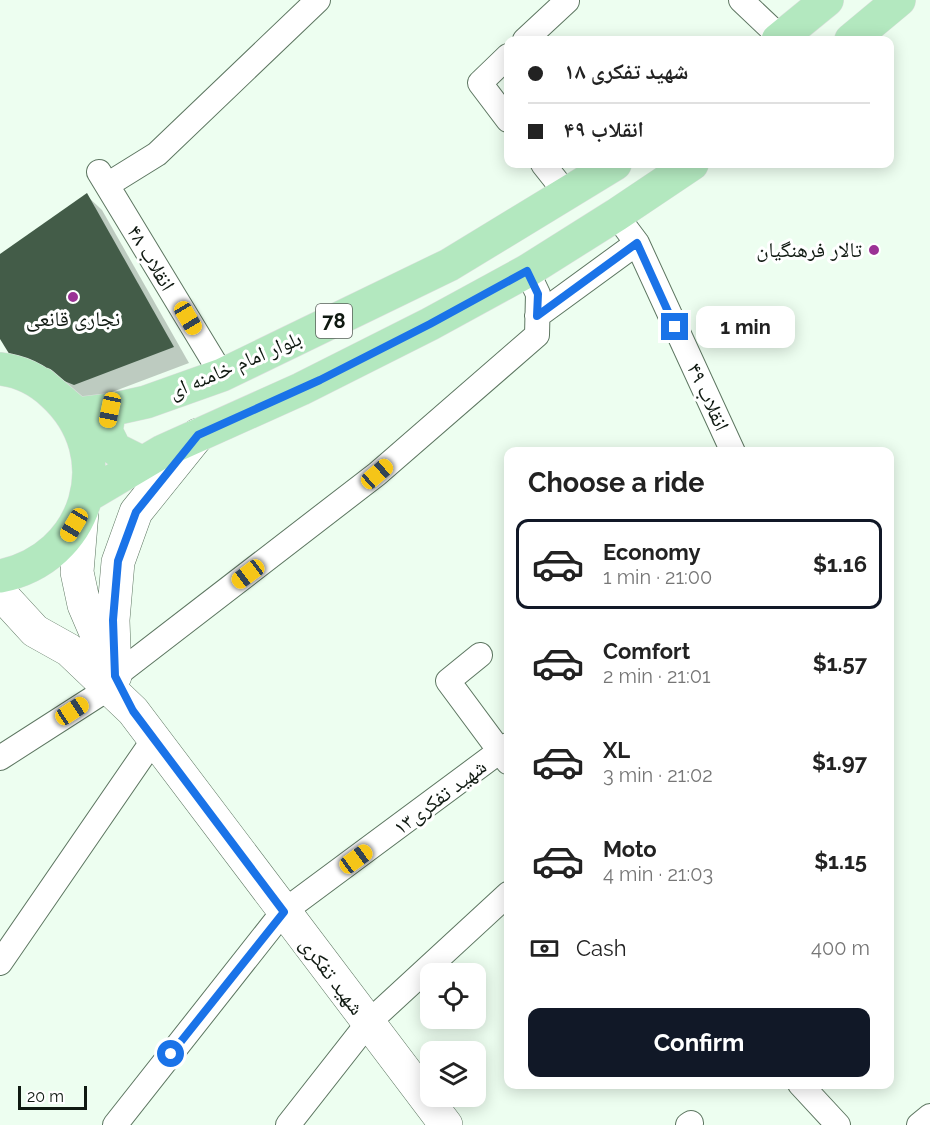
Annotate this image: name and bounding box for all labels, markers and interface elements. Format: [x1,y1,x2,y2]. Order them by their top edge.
text: شهید تفکری ۱۸ [564,58,688,84]
text: انقلاب ۴۹ [564,116,644,142]
street label: انقلاب ۴۸ [122,220,181,295]
place label: تالار فرهنگیان [756,237,862,262]
marker: تالار فرهنگیان [867,243,881,257]
marker: نجاری قانعی [66,290,80,304]
car [171,298,205,338]
road number: 78 [316,304,352,338]
place label: نجاری قانعی [26,306,120,332]
callout: 1 min [696,306,795,348]
route end [661,313,688,340]
text: 1 min [720,315,771,339]
street label: بلوار امام خامنه ای [165,325,306,406]
street label: انقلاب ۴۹ [682,359,735,435]
car [97,391,123,429]
car [358,455,396,493]
text: Choose a ride [528,467,704,498]
car [57,505,91,545]
icon: car [531,537,585,591]
text: Economy [603,539,701,565]
text: $1.16 [813,551,867,577]
car [228,556,268,592]
text: 1 min · 21:00 [603,565,712,589]
icon: car [531,636,585,690]
text: Comfort [603,638,690,664]
text: $1.57 [813,650,867,676]
text: 2 min · 21:01 [603,664,710,688]
car [52,694,92,728]
icon: car [531,735,585,789]
text: XL [603,737,630,763]
text: $1.97 [812,749,867,775]
street label: شهید تفکری۱۳ [388,754,491,840]
text: 3 min · 21:02 [603,763,713,787]
icon: car [531,834,585,888]
text: Moto [603,836,657,862]
car [336,841,376,877]
text: $1.15 [814,848,867,874]
text: 4 min · 21:03 [603,862,713,886]
street label: شهید تفکری [295,932,370,1020]
icon: cash [528,932,561,965]
text: Cash [576,935,627,961]
text: 400 m [811,936,870,960]
map controls [420,963,486,1107]
button: locate [420,963,486,1029]
button: Confirm [528,1008,870,1077]
route start [157,1040,184,1067]
button: layers [420,1041,486,1107]
scale bar [18,1083,87,1110]
text: 20 m [27,1087,64,1106]

